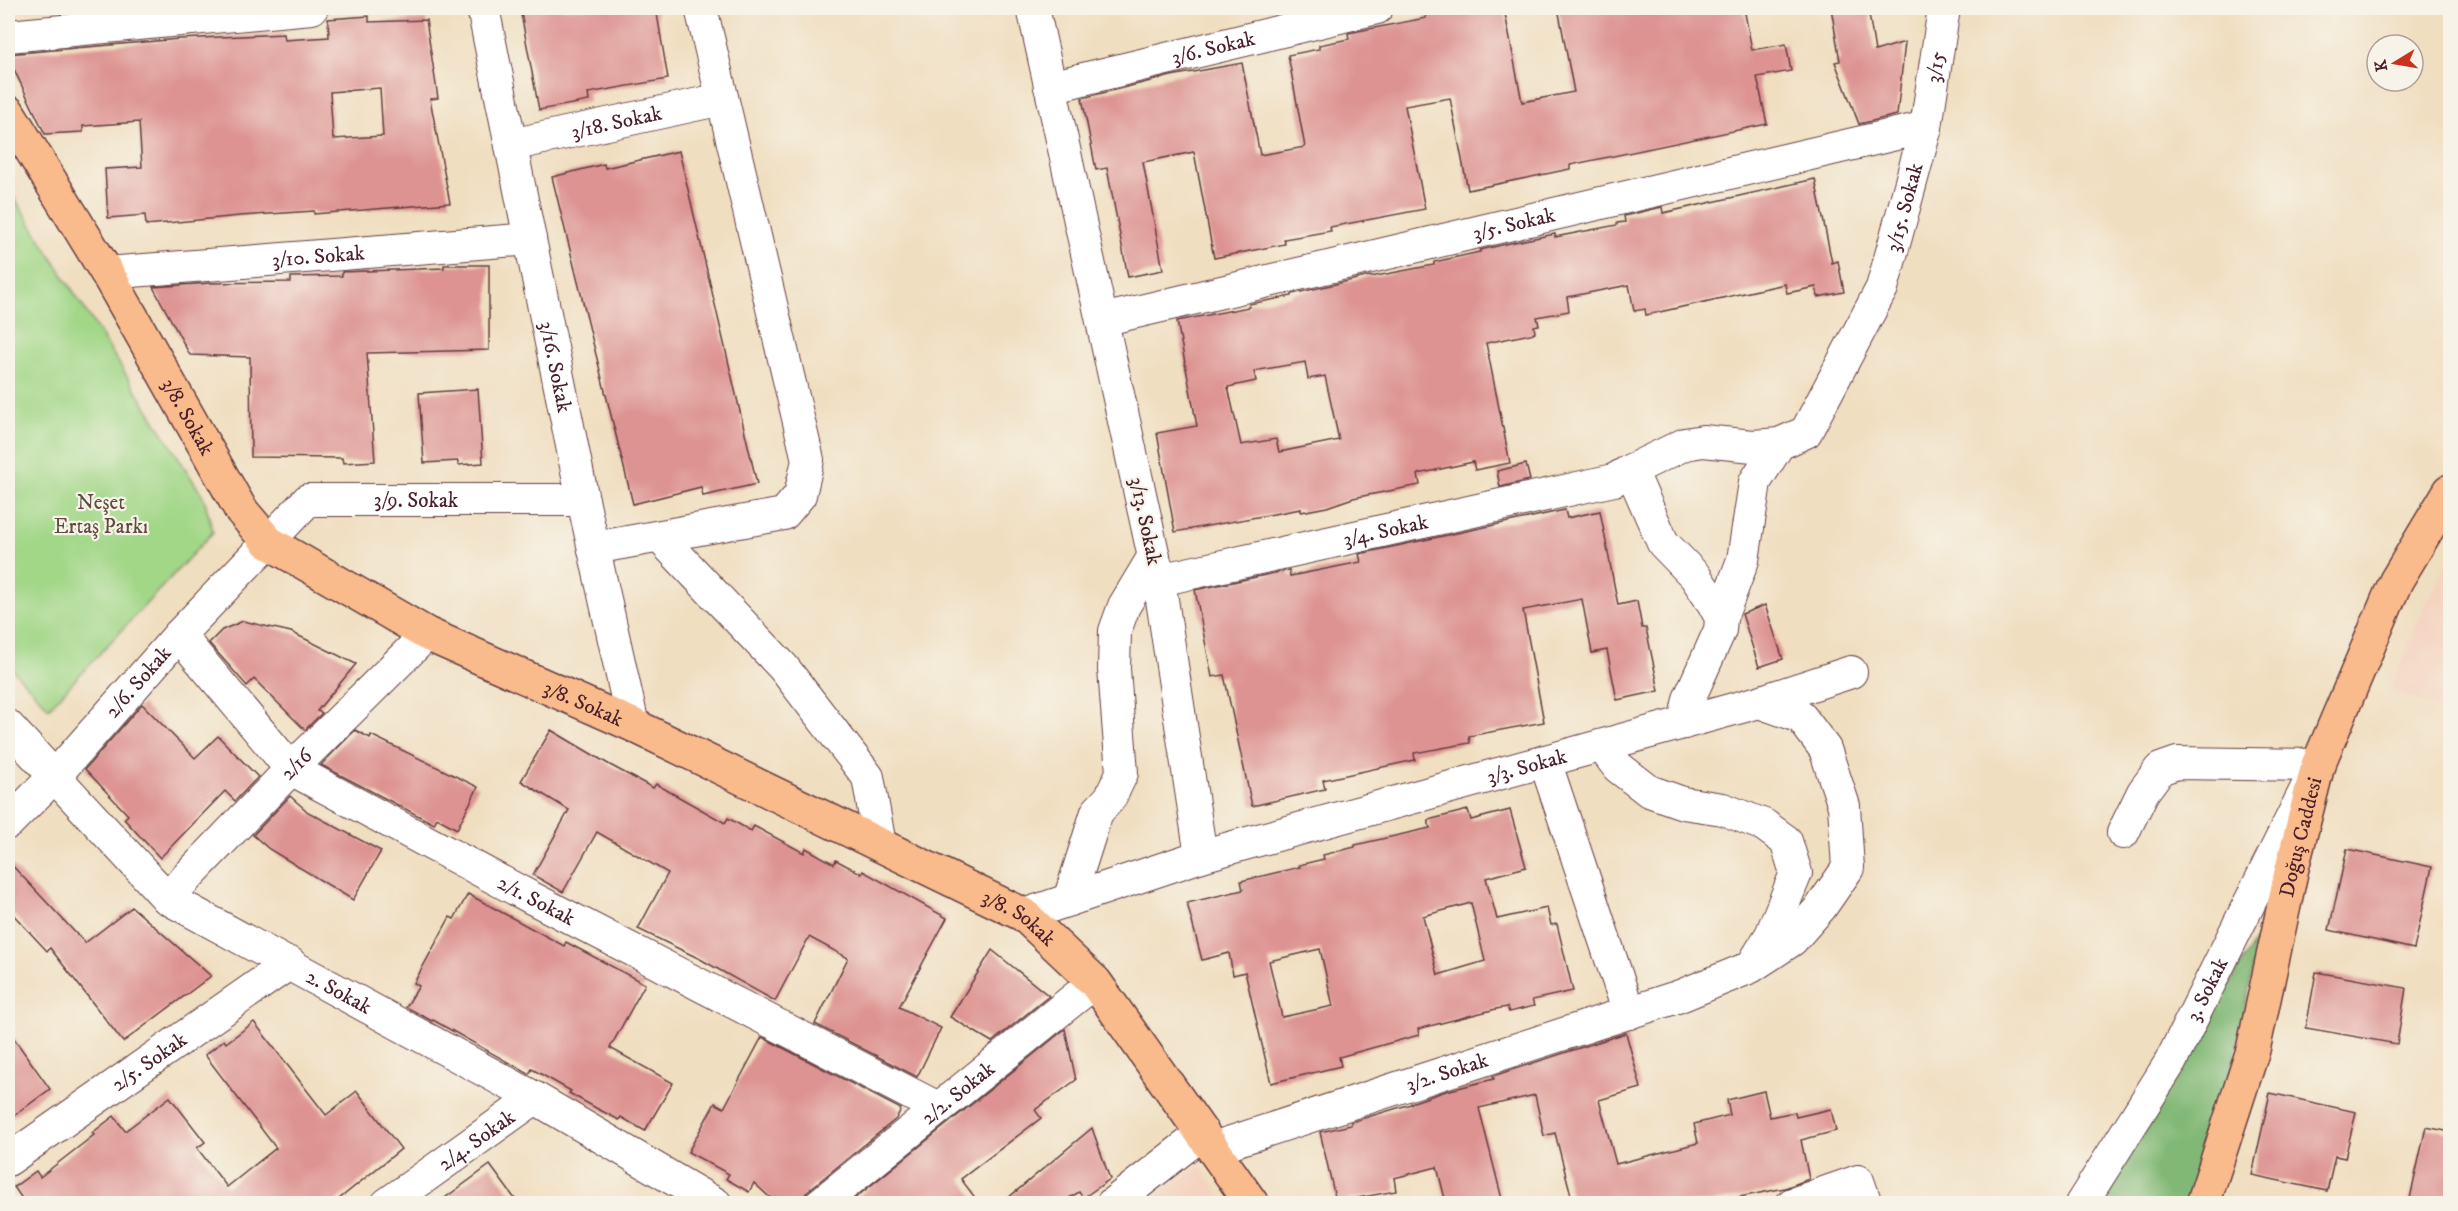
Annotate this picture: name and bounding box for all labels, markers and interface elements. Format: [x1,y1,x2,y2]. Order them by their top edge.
street label: 3/6. Sokak [1169,26,1258,71]
north arrow [2365,33,2425,93]
street label: 3/15 [1921,50,1951,85]
text: K [2370,58,2392,73]
street label: 3/18. Sokak [569,100,665,145]
street label: 3/15. Sokak [1880,160,1930,255]
street label: 3/5. Sokak [1470,202,1558,247]
street label: 3/10. Sokak [271,240,366,274]
street label: 3/16. Sokak [533,319,577,415]
street label: 3/8. Sokak [155,374,220,461]
street label: 3/13. Sokak [1123,475,1167,568]
street label: 3/9. Sokak [374,488,459,514]
park label: Neşet Ertaş Parkı [54,490,148,540]
street label: 3/4. Sokak [1341,509,1431,553]
street label: 2/6. Sokak [100,641,178,724]
street label: 3/8. Sokak [539,675,628,733]
street label: 2/16 [275,743,319,786]
street label: 3/3. Sokak [1484,743,1571,790]
street label: Doğuş Caddesi [2274,775,2328,900]
street label: 2/1. Sokak [493,870,580,932]
street label: 3/8. Sokak [977,885,1061,953]
street label: 3. Sokak [2181,953,2235,1026]
street label: 2. Sokak [301,964,376,1021]
street label: 2/5. Sokak [107,1027,193,1098]
street label: 3/2. Sokak [1403,1047,1492,1098]
street label: 2/2. Sokak [916,1056,1001,1131]
street label: 2/4. Sokak [433,1104,521,1177]

